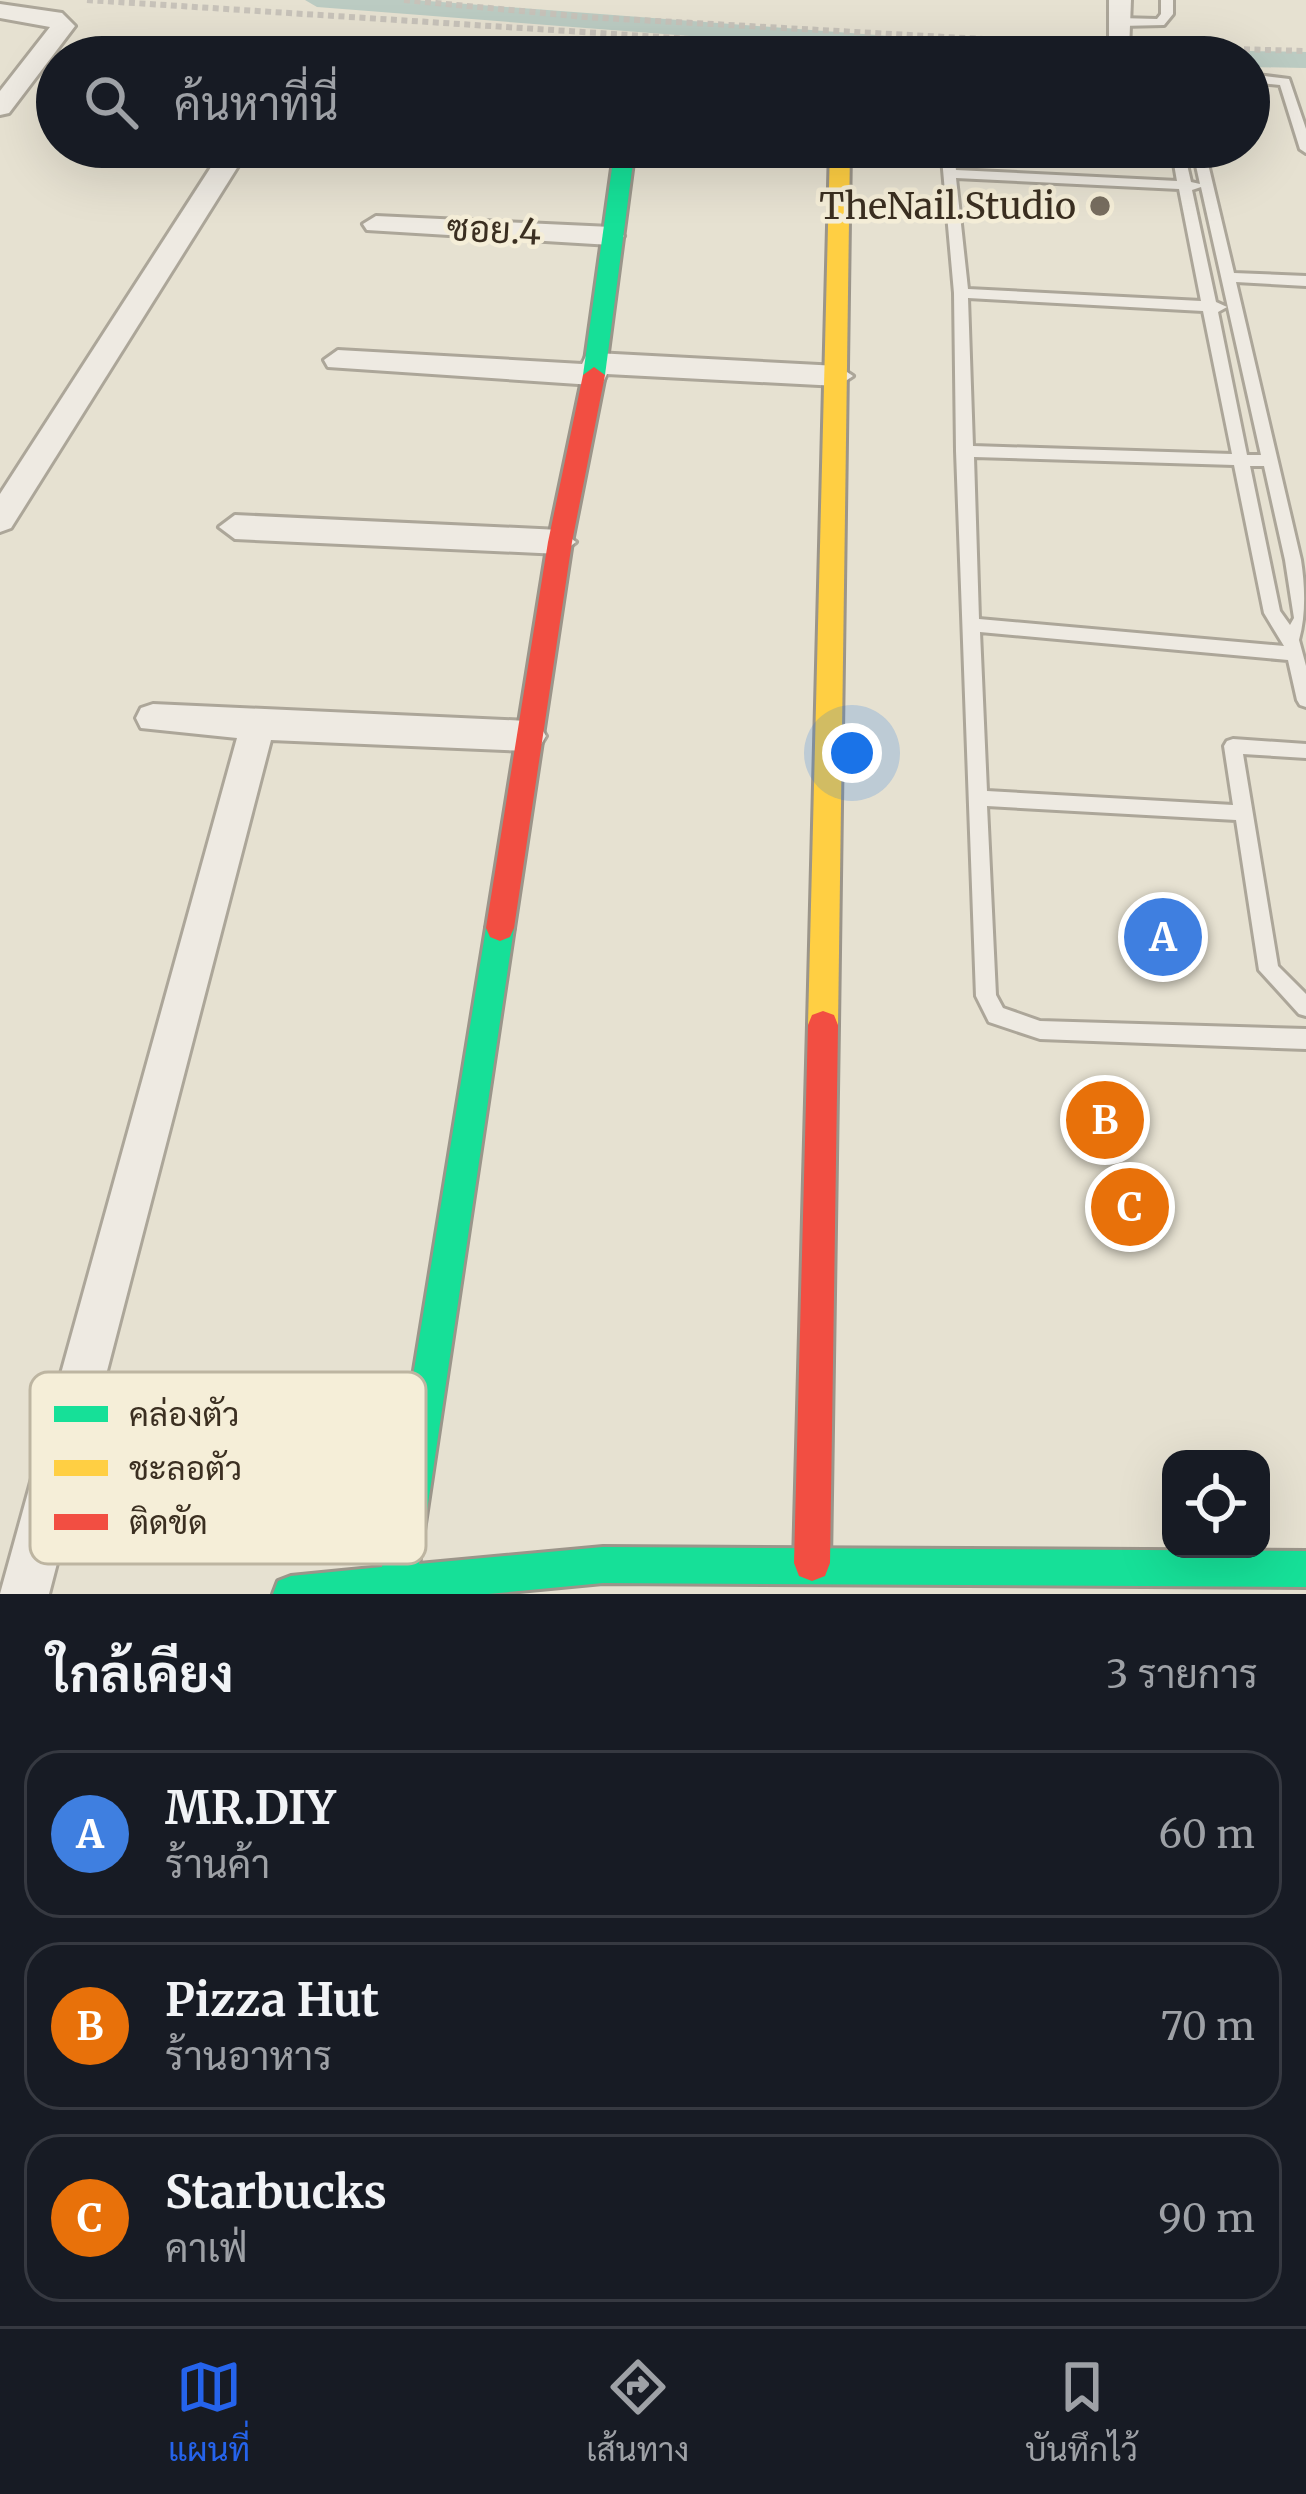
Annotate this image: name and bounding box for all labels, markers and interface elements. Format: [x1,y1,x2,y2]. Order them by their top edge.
search box [36,36,1270,168]
icon: search [78,69,144,135]
text: ค้นหาที่นี่ [174,76,338,132]
place label: TheNail.Studio [819,184,1076,229]
marker: TheNail.Studio [1087,193,1113,219]
street label: ซอย.4 [446,205,542,255]
your location [822,723,882,783]
pin: A [1124,892,1202,982]
pin: B [1066,1075,1144,1165]
pin: C [1091,1162,1169,1252]
legend [30,1372,426,1564]
text: คล่องตัว [129,1394,239,1435]
text: ชะลอตัว [129,1448,242,1489]
map controls [1162,1450,1270,1558]
button: locate [1162,1450,1270,1558]
text: ติดขัด [129,1502,208,1543]
text: ใกล้เคียง [48,1642,234,1706]
text: 3 รายการ [1106,1650,1258,1699]
text: MR.DIY [165,1780,336,1836]
text: A [76,1810,104,1859]
text: 60 m [1158,1810,1255,1859]
text: ร้านค้า [165,1840,270,1889]
text: Pizza Hut [165,1972,379,2028]
text: B [76,2002,104,2051]
text: 70 m [1161,2002,1255,2051]
text: ร้านอาหาร [165,2032,332,2081]
text: Starbucks [165,2164,387,2220]
text: C [77,2194,103,2243]
text: 90 m [1158,2194,1255,2243]
text: คาเฟ่ [165,2224,248,2273]
tab: แผนที่ [168,2354,250,2470]
tab: เส้นทาง [586,2354,689,2470]
tab: บันทึกไว้ [1025,2354,1138,2470]

